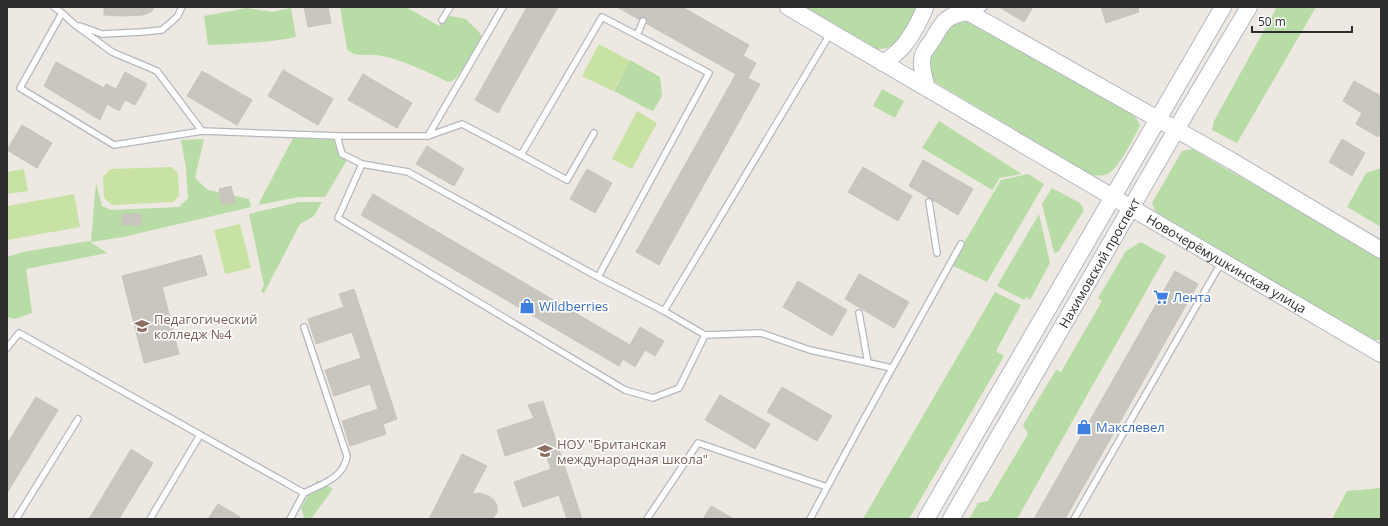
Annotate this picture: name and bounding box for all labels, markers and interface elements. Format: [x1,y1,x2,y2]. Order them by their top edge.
scale bar [1252,8,1352,34]
text: 50 m [1258,13,1286,30]
street label: Нахимовский проспект [1054,194,1144,331]
street label: Новочерёмушкинская улица [1143,210,1310,317]
supermarket icon: Лента [1152,288,1170,306]
place label: Лента [1173,288,1211,306]
shop icon: Wildberries [518,297,536,315]
place label: Wildberries [539,297,608,315]
place label: Педагогический колледж №4 [154,310,257,343]
school or university icon: Педагогический колледж №4 [133,317,151,335]
shop icon: Макслевел [1075,418,1093,436]
place label: Макслевел [1096,418,1165,436]
place label: НОУ "Британская международная школа" [557,435,708,468]
school or university icon: НОУ "Британская международная школа" [536,442,554,460]

